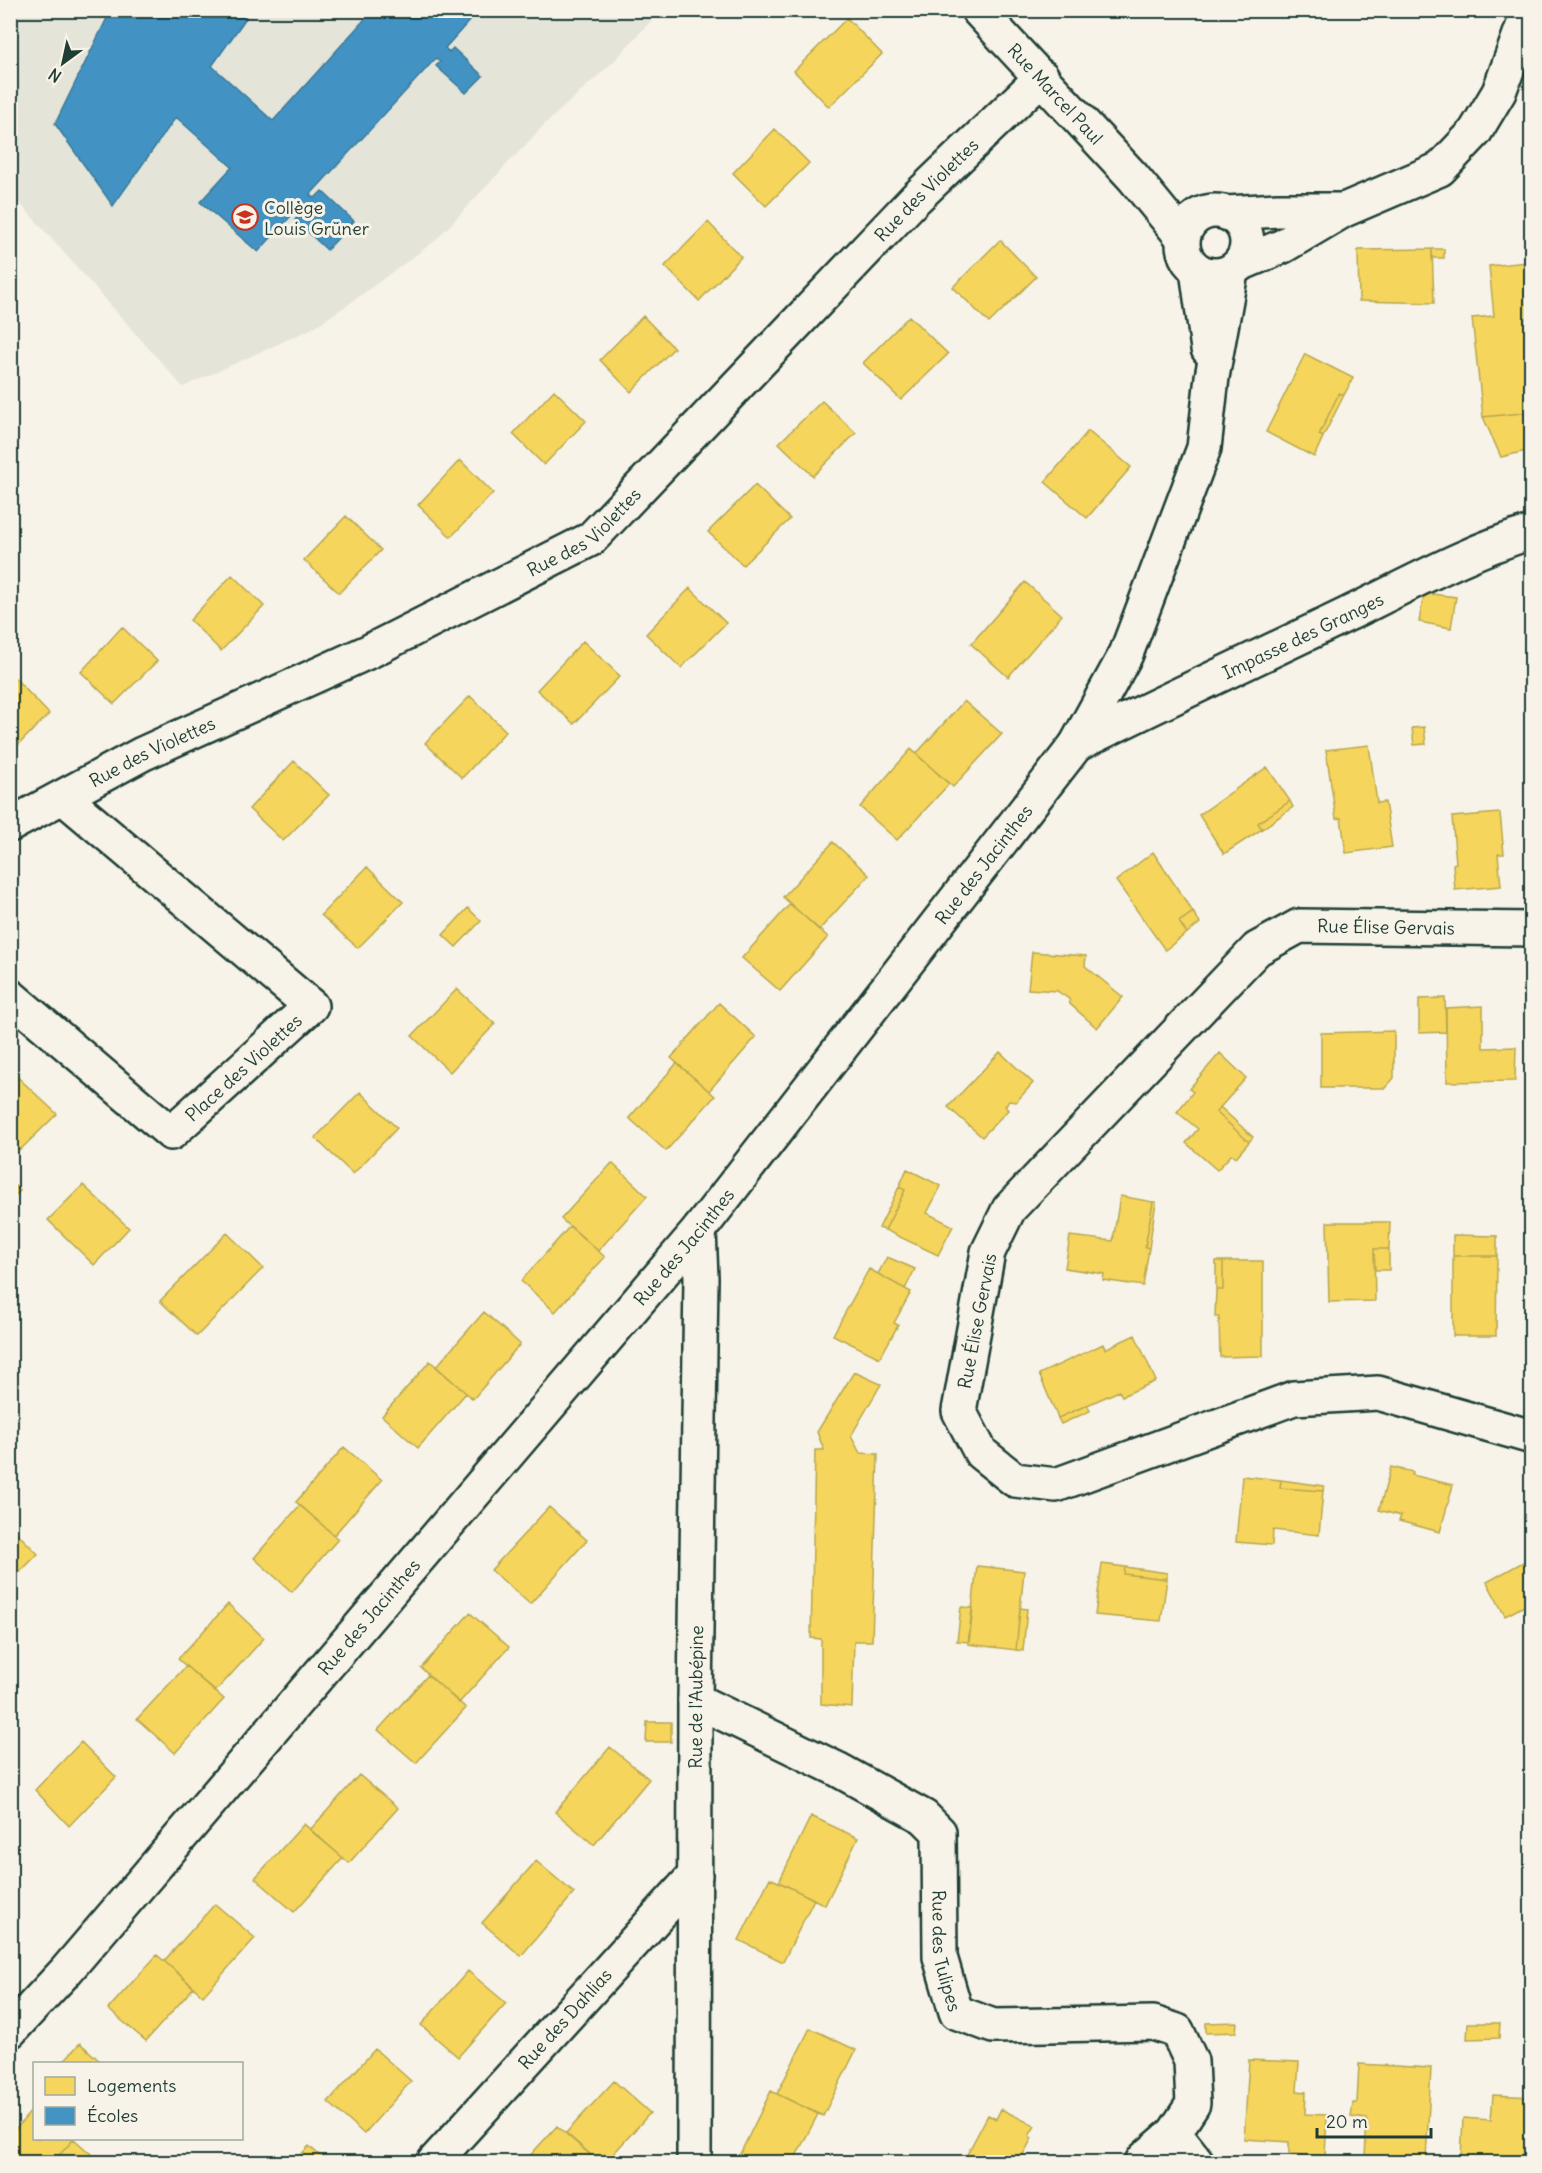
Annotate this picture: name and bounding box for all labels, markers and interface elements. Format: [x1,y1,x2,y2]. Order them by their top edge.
north arrow [33,33,93,93]
street label: Rue Marcel Paul [1003,38,1108,149]
text: N [45,64,65,87]
street label: Rue des Violettes [869,133,983,246]
place label: Collège Louis Grüner [264,196,370,240]
school or university icon: Collège Louis Grüner [230,202,260,232]
street label: Rue des Violettes [523,483,645,581]
street label: Impasse des Granges [1219,587,1387,684]
street label: Rue des Violettes [85,711,219,792]
street label: Rue des Jacinthes [930,800,1037,929]
street label: Rue Élise Gervais [1317,914,1455,940]
street label: Place des Violettes [180,1009,306,1126]
street label: Rue des Jacinthes [628,1183,739,1310]
street label: Rue Élise Gervais [953,1251,1001,1391]
street label: Rue des Jacinthes [313,1554,425,1680]
street label: Rue de l'Aubépine [683,1625,708,1769]
street label: Rue des Tulipes [928,1890,967,2014]
street label: Rue des Dahlias [513,1963,616,2074]
legend [33,2062,243,2140]
text: Logements [87,2074,176,2097]
scale bar [1317,2101,1431,2139]
text: Écoles [87,2104,138,2127]
text: 20 m [1326,2110,1368,2133]

